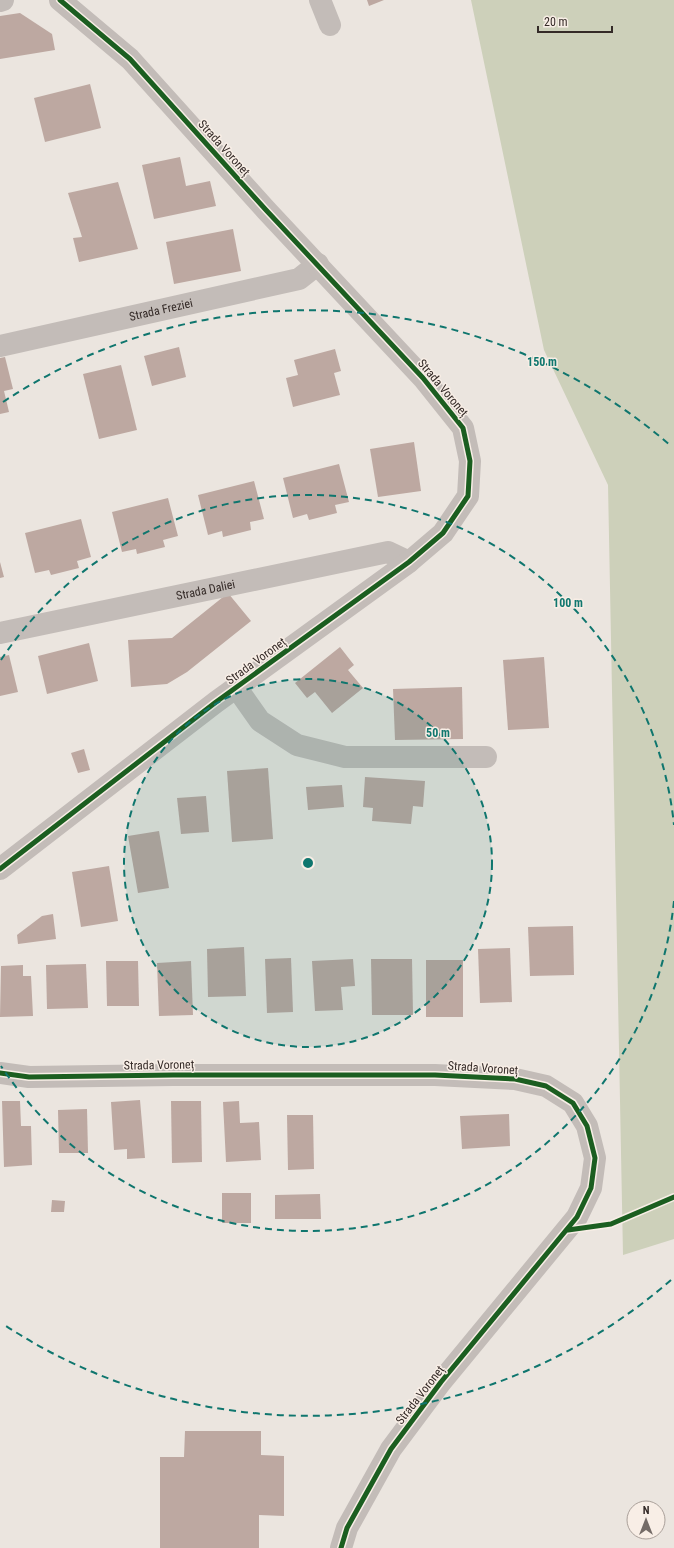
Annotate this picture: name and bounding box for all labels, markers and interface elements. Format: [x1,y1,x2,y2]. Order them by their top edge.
scale bar [538,8,612,34]
text: 20 m [544,15,568,29]
street label: Strada Voroneț [194,117,253,180]
street label: Strada Freziei [128,296,194,324]
text: 150 m [527,355,557,369]
street label: Strada Voroneț [414,357,471,420]
street label: Strada Daliei [175,577,236,603]
text: 100 m [553,596,583,610]
street label: Strada Voroneț [223,634,290,688]
text: 50 m [426,726,450,740]
centre of rings [301,856,315,870]
street label: Strada Voroneț [124,1057,195,1074]
street label: Strada Voroneț [447,1059,519,1078]
street label: Strada Voroneț [393,1363,448,1428]
north arrow [626,1500,666,1540]
text: N [643,1504,650,1517]

